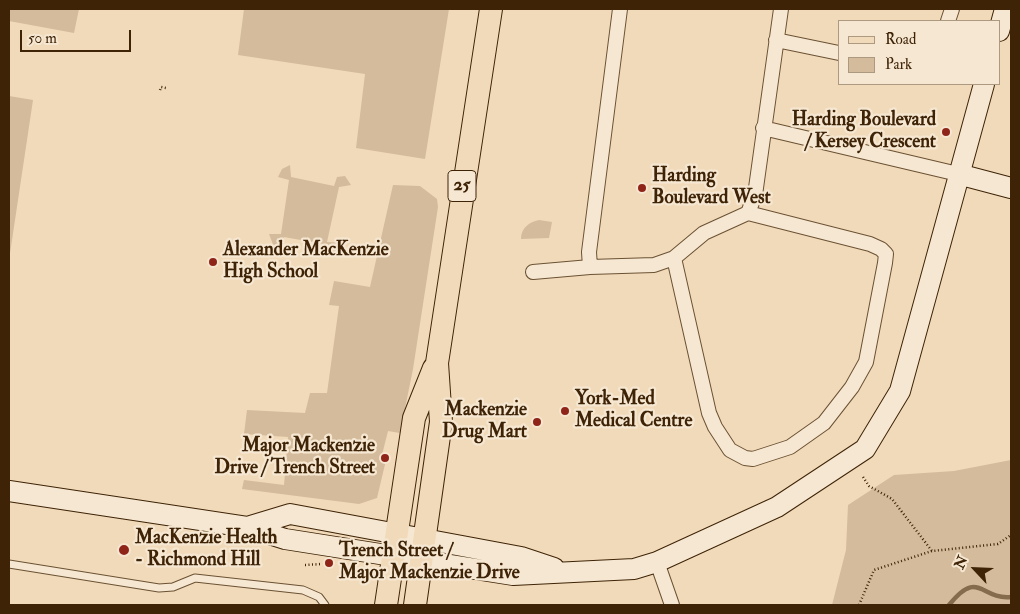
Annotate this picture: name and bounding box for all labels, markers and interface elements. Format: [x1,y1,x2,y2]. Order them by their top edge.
scale bar [22,20,134,52]
legend [838,20,1000,85]
text: 50 m [28,29,57,48]
text: Road [885,30,916,49]
text: Park [885,55,912,74]
place label: Harding Boulevard / Kersey Crescent [792,110,936,154]
marker: Harding Boulevard / Kersey Crescent [940,126,952,138]
place label: Harding Boulevard West [652,166,771,210]
road number: 25 [448,170,476,202]
marker: Harding Boulevard West [636,182,648,194]
place label: Alexander MacKenzie High School [223,240,389,284]
marker: Alexander MacKenzie High School [207,256,219,268]
place label: York-Med Medical Centre [575,389,692,433]
place label: Mackenzie Drug Mart [442,400,527,444]
marker: York-Med Medical Centre [559,405,571,417]
marker: Mackenzie Drug Mart [531,416,543,428]
place label: Major Mackenzie Drive / Trench Street [214,436,375,480]
marker: Major Mackenzie Drive / Trench Street [379,452,391,464]
place label: MacKenzie Health - Richmond Hill [135,528,278,572]
place label: Trench Street / Major Mackenzie Drive [339,541,520,585]
marker: MacKenzie Health - Richmond Hill [117,543,131,557]
north arrow [950,544,1000,594]
text: N [951,553,971,572]
marker: Trench Street / Major Mackenzie Drive [323,557,335,569]

